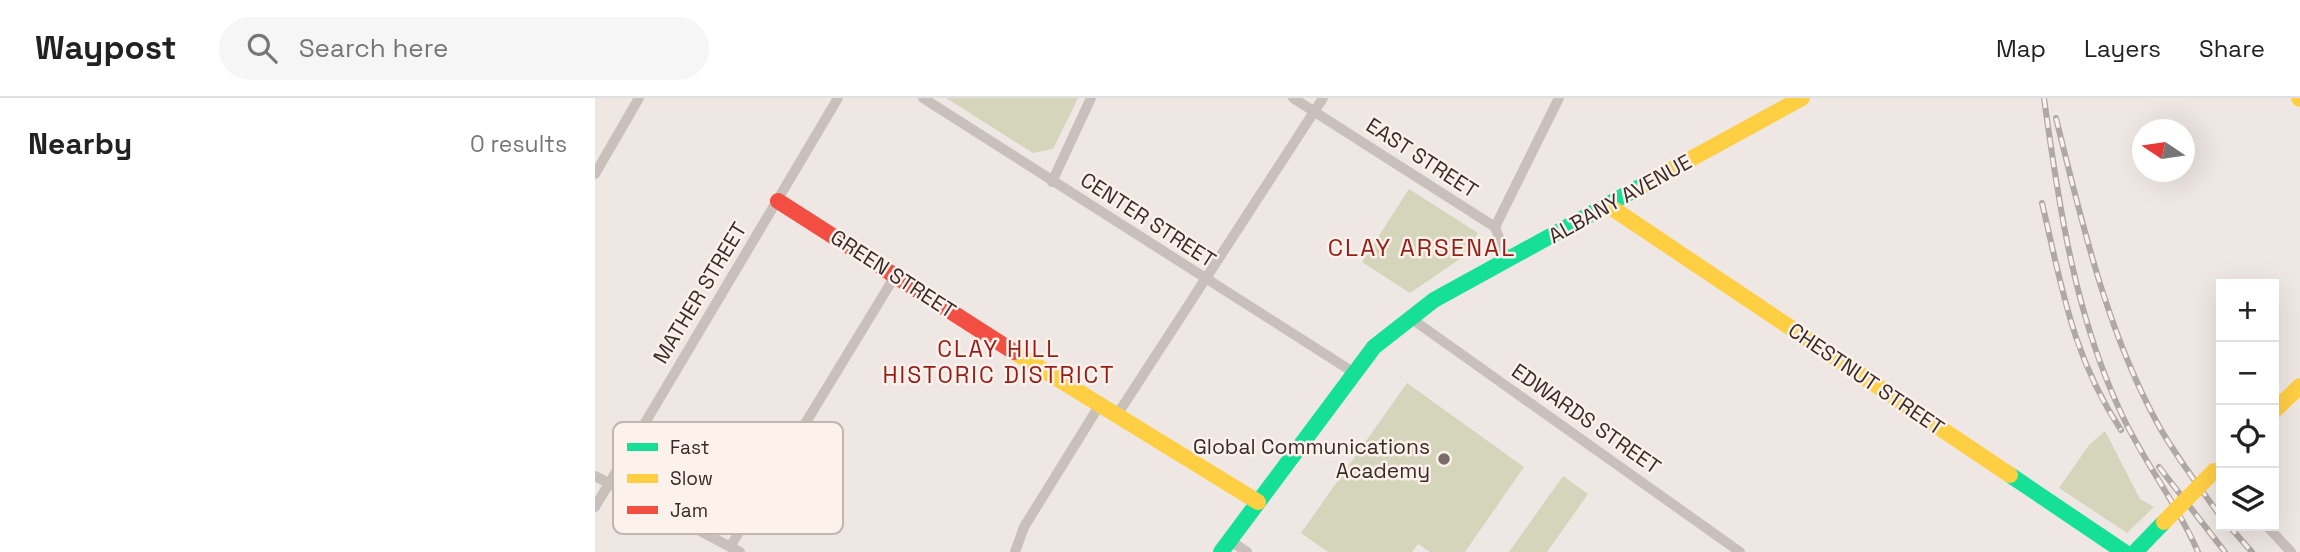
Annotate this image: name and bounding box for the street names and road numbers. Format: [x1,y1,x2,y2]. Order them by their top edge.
street label: EAST STREET [1361,111,1483,204]
street label: ALBANY AVENUE [1543,148,1696,249]
street label: CENTER STREET [1076,166,1221,273]
street label: MATHER STREET [647,217,752,368]
street label: GREEN STREET [826,223,961,324]
street label: CHESTNUT STREET [1783,316,1950,441]
street label: EDWARDS STREET [1506,357,1666,480]

